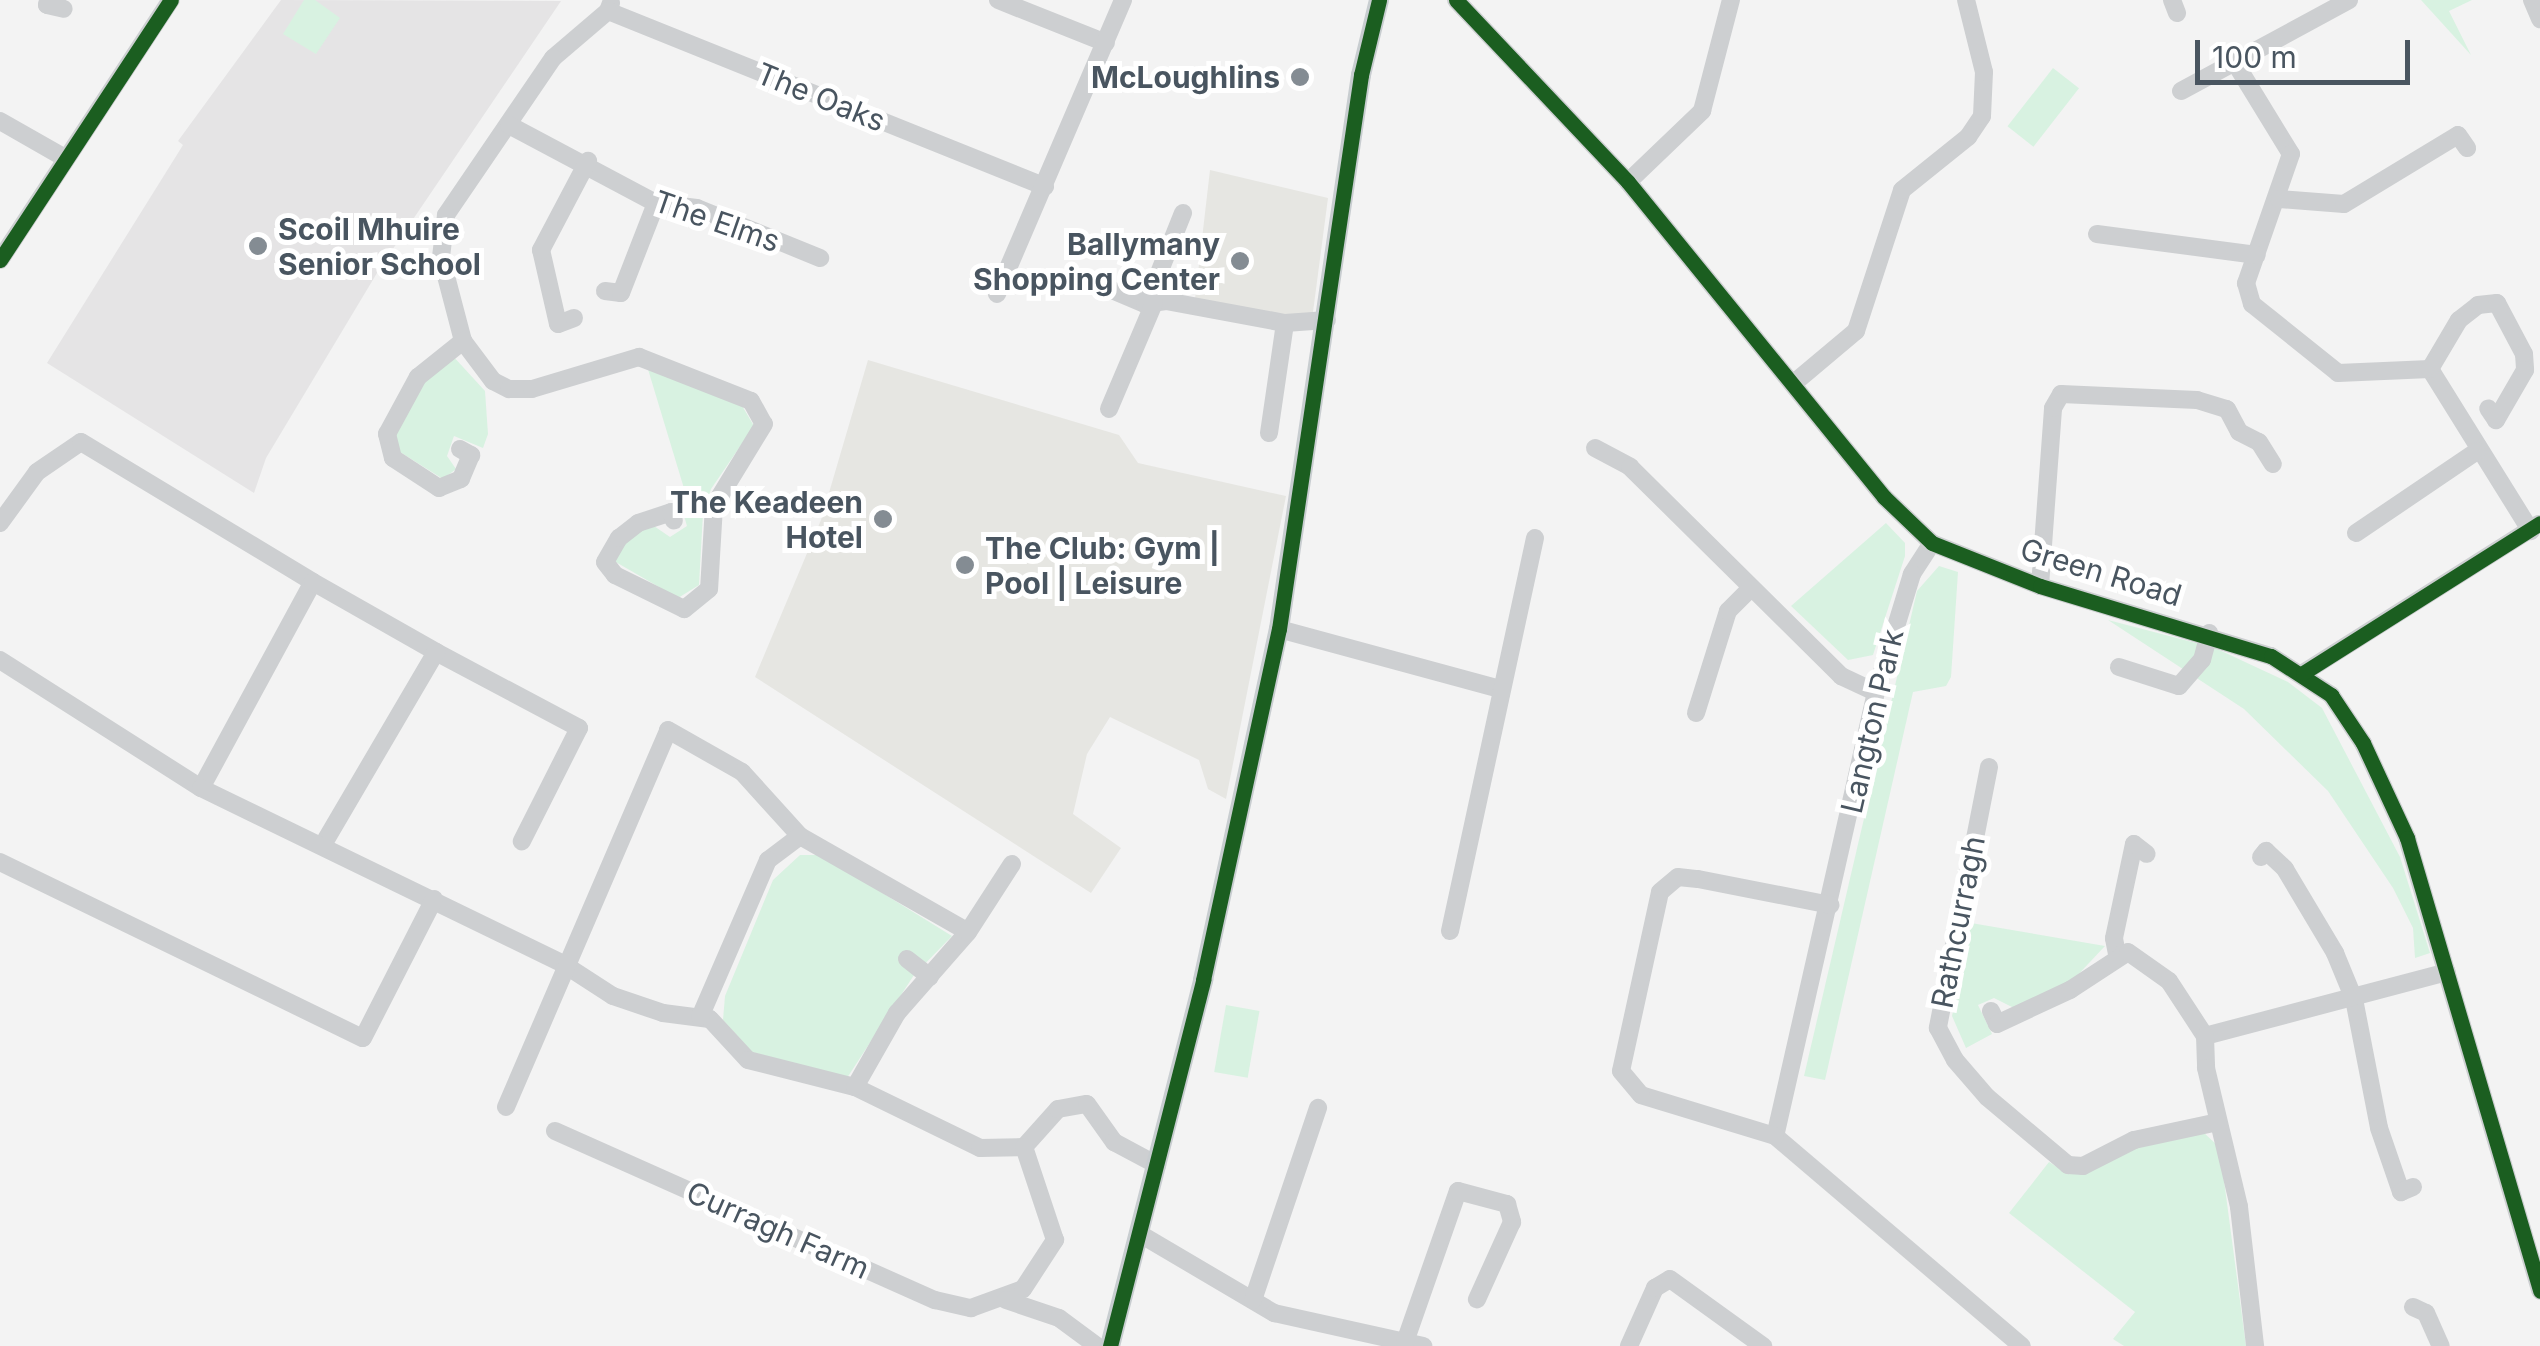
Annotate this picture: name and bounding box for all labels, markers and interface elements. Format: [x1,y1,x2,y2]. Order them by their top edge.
scale bar [2200,20,2415,82]
text: 100 m [2212,39,2297,75]
street label: The Oaks [752,55,890,139]
place label: McLoughlins [1091,59,1280,95]
marker: McLoughlins [1289,66,1311,88]
street label: The Elms [649,183,785,259]
place label: Scoil Mhuire Senior School [278,211,481,282]
place label: Ballymany Shopping Center [973,226,1220,296]
marker: Scoil Mhuire Senior School [247,235,269,257]
marker: Ballymany Shopping Center [1229,250,1251,272]
place label: The Keadeen Hotel [670,484,863,554]
marker: The Keadeen Hotel [872,508,894,530]
place label: The Club: Gym | Pool | Leisure [985,530,1220,600]
street label: Green Road [2016,530,2186,614]
marker: The Club: Gym | Pool | Leisure [954,554,976,576]
street label: Langton Park [1833,625,1911,817]
street label: Rathcurragh [1924,833,1992,1011]
street label: Curragh Farm [681,1174,875,1286]

